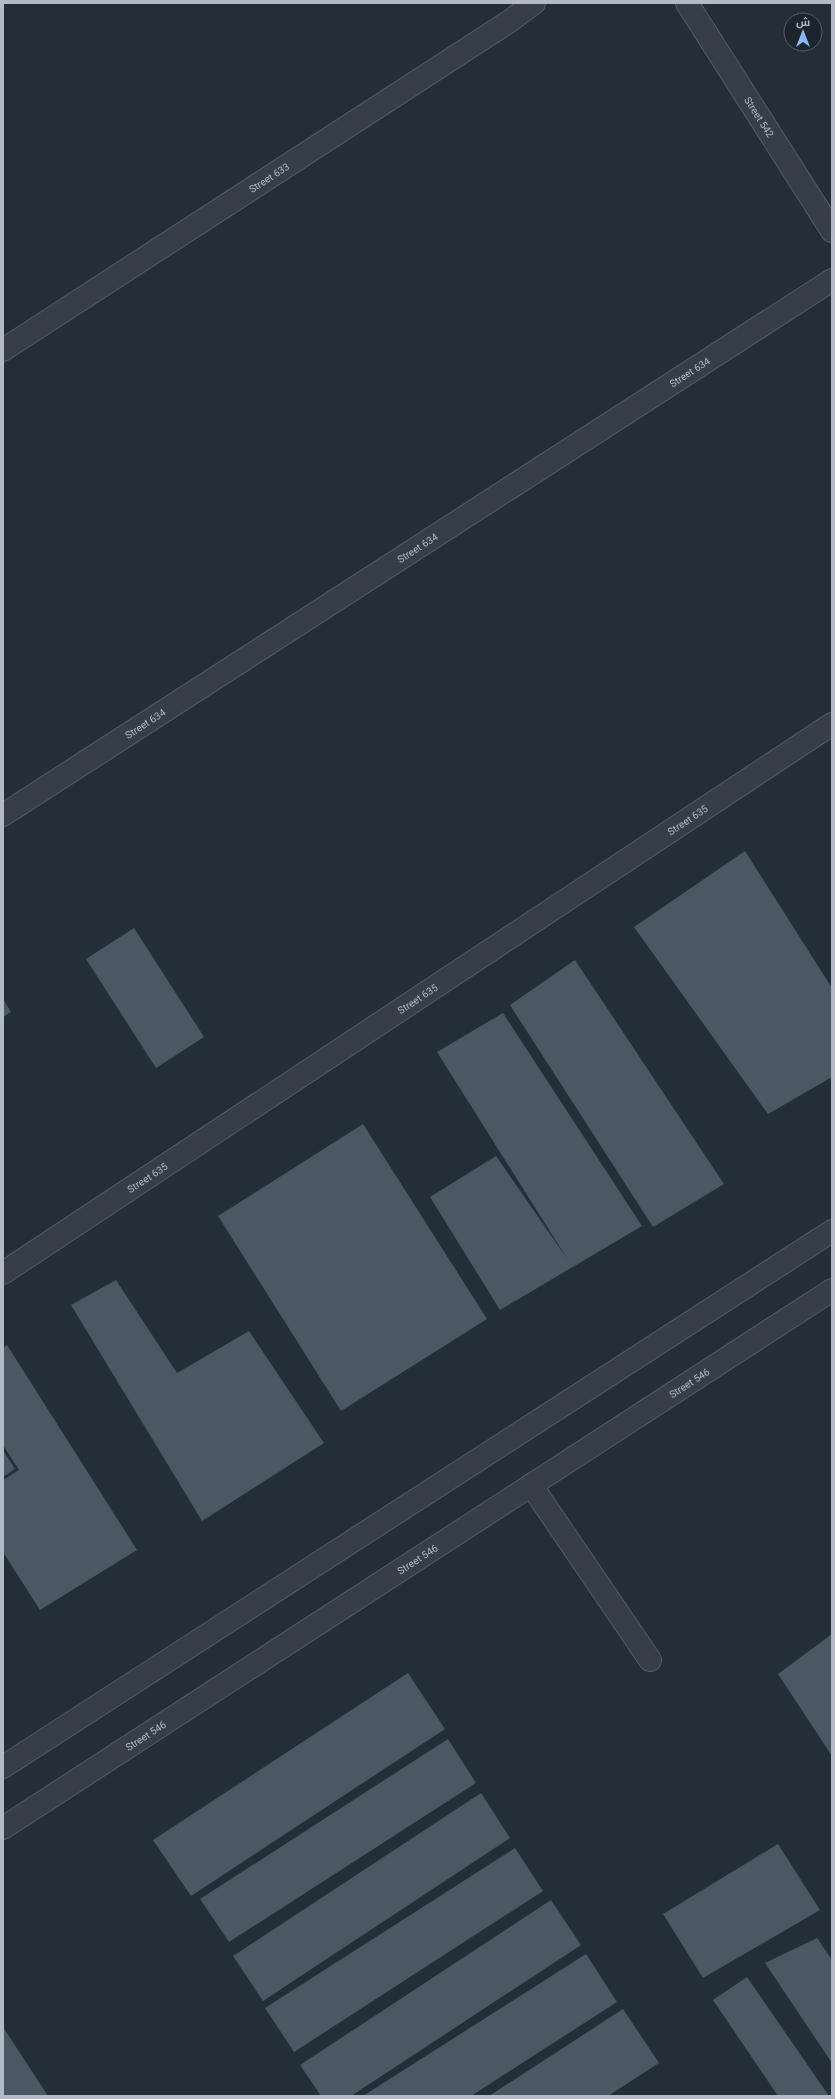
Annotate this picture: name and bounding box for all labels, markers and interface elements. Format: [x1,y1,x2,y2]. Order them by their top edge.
north arrow [783,12,823,52]
text: ش [796,16,810,29]
street label: Street 542 [742,95,776,140]
street label: Street 633 [247,161,291,195]
street label: Street 634 [668,355,712,389]
street label: Street 634 [395,531,440,565]
street label: Street 634 [123,707,168,741]
street label: Street 635 [666,803,710,837]
street label: Street 635 [396,982,440,1016]
street label: Street 635 [125,1160,170,1195]
street label: Street 546 [667,1366,712,1400]
street label: Street 546 [395,1542,440,1577]
street label: Street 546 [124,1719,168,1753]

